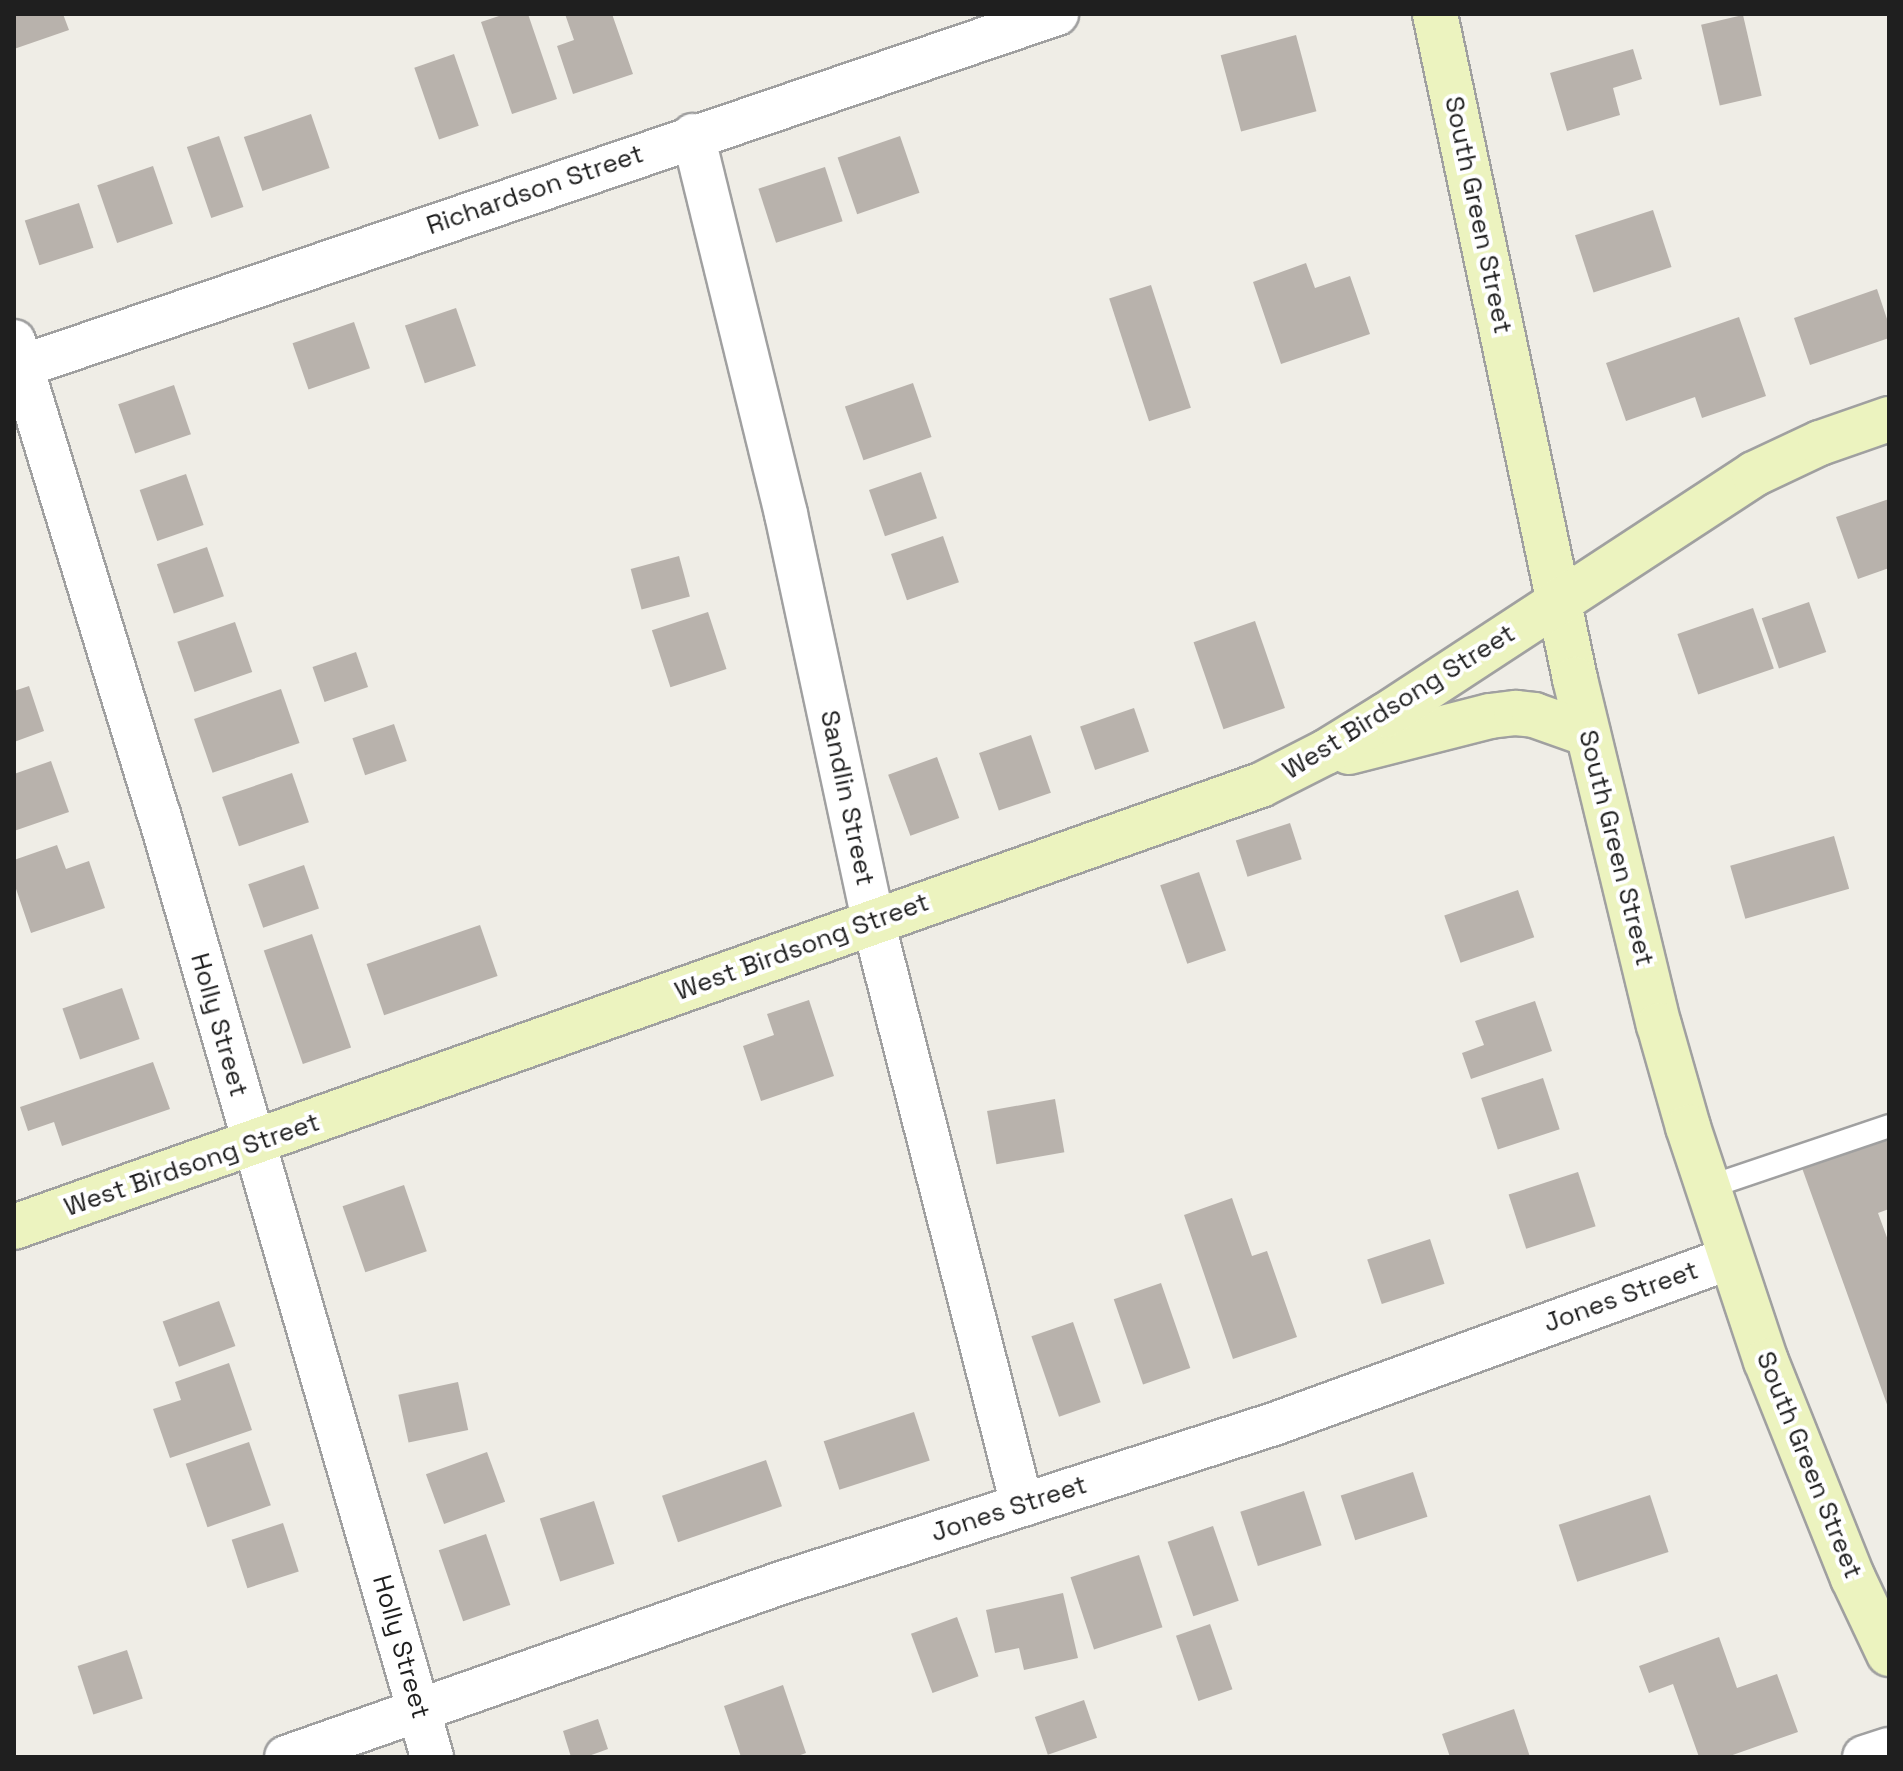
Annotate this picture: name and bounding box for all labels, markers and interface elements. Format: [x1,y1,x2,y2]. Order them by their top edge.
street label: South Green Street [1438,93,1518,337]
street label: Richardson Street [423,138,647,242]
street label: West Birdsong Street [1277,618,1521,786]
street label: Sandlin Street [813,708,881,888]
street label: South Green Street [1572,727,1660,969]
street label: West Birdsong Street [671,887,933,1007]
street label: Holly Street [184,950,254,1100]
street label: West Birdsong Street [60,1107,324,1223]
street label: Jones Street [1540,1255,1702,1339]
street label: South Green Street [1749,1347,1869,1583]
street label: Jones Street [927,1469,1091,1549]
street label: Holly Street [366,1572,436,1722]

